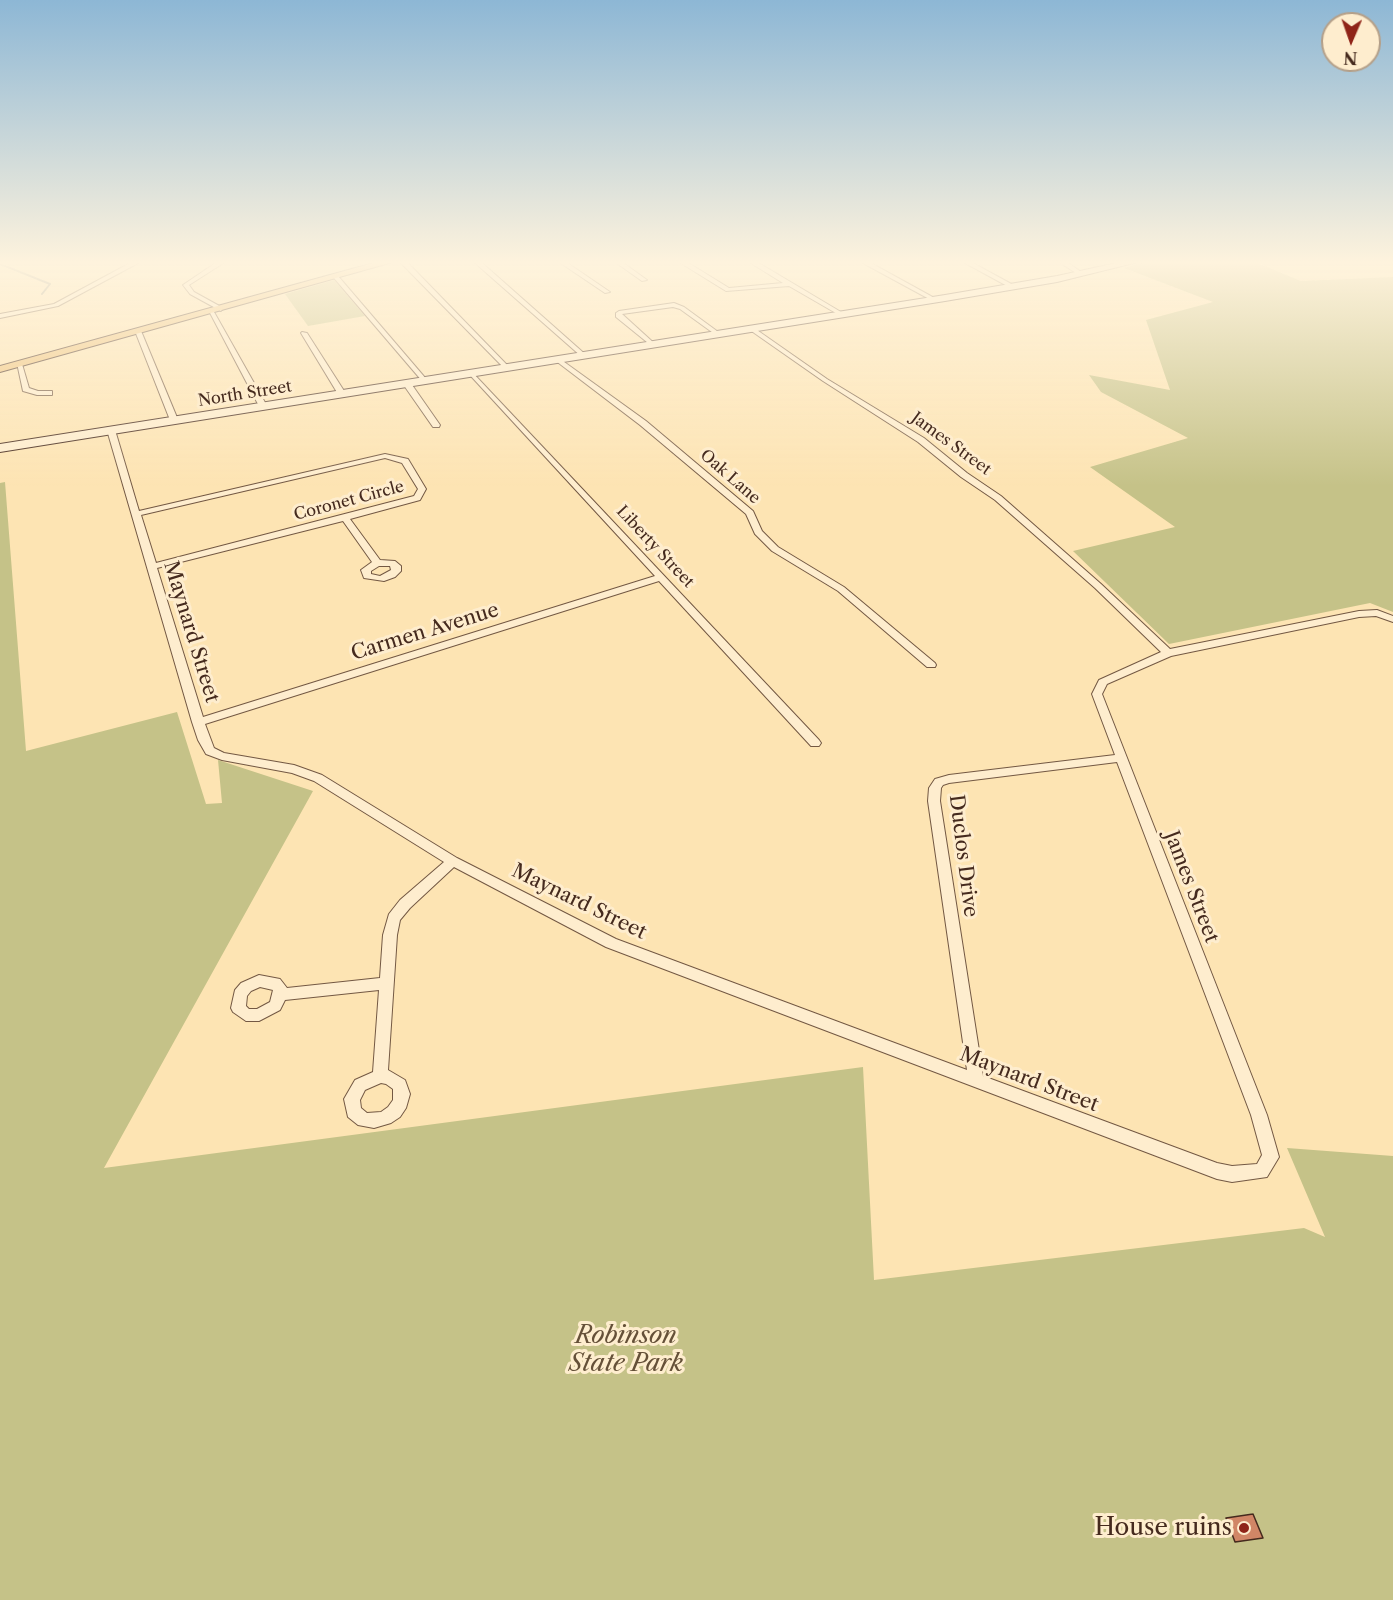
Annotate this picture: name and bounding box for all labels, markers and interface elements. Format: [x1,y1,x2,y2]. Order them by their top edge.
north arrow [1321,12,1381,72]
text: N [1343,48,1358,68]
street label: North Street [197,377,293,411]
street label: James Street [907,409,995,479]
street label: Oak Lane [696,446,764,508]
street label: Coronet Circle [292,477,406,525]
street label: Liberty Street [612,502,698,592]
street label: Maynard Street [158,558,224,706]
street label: Carmen Avenue [348,598,502,666]
street label: Duclos Drive [944,793,982,919]
street label: James Street [1159,828,1223,946]
street label: Maynard Street [508,859,650,945]
street label: Maynard Street [956,1043,1102,1117]
park label: Robinson State Park [569,1322,683,1378]
place label: House ruins [1095,1514,1232,1542]
marker: House ruins [1237,1521,1251,1535]

